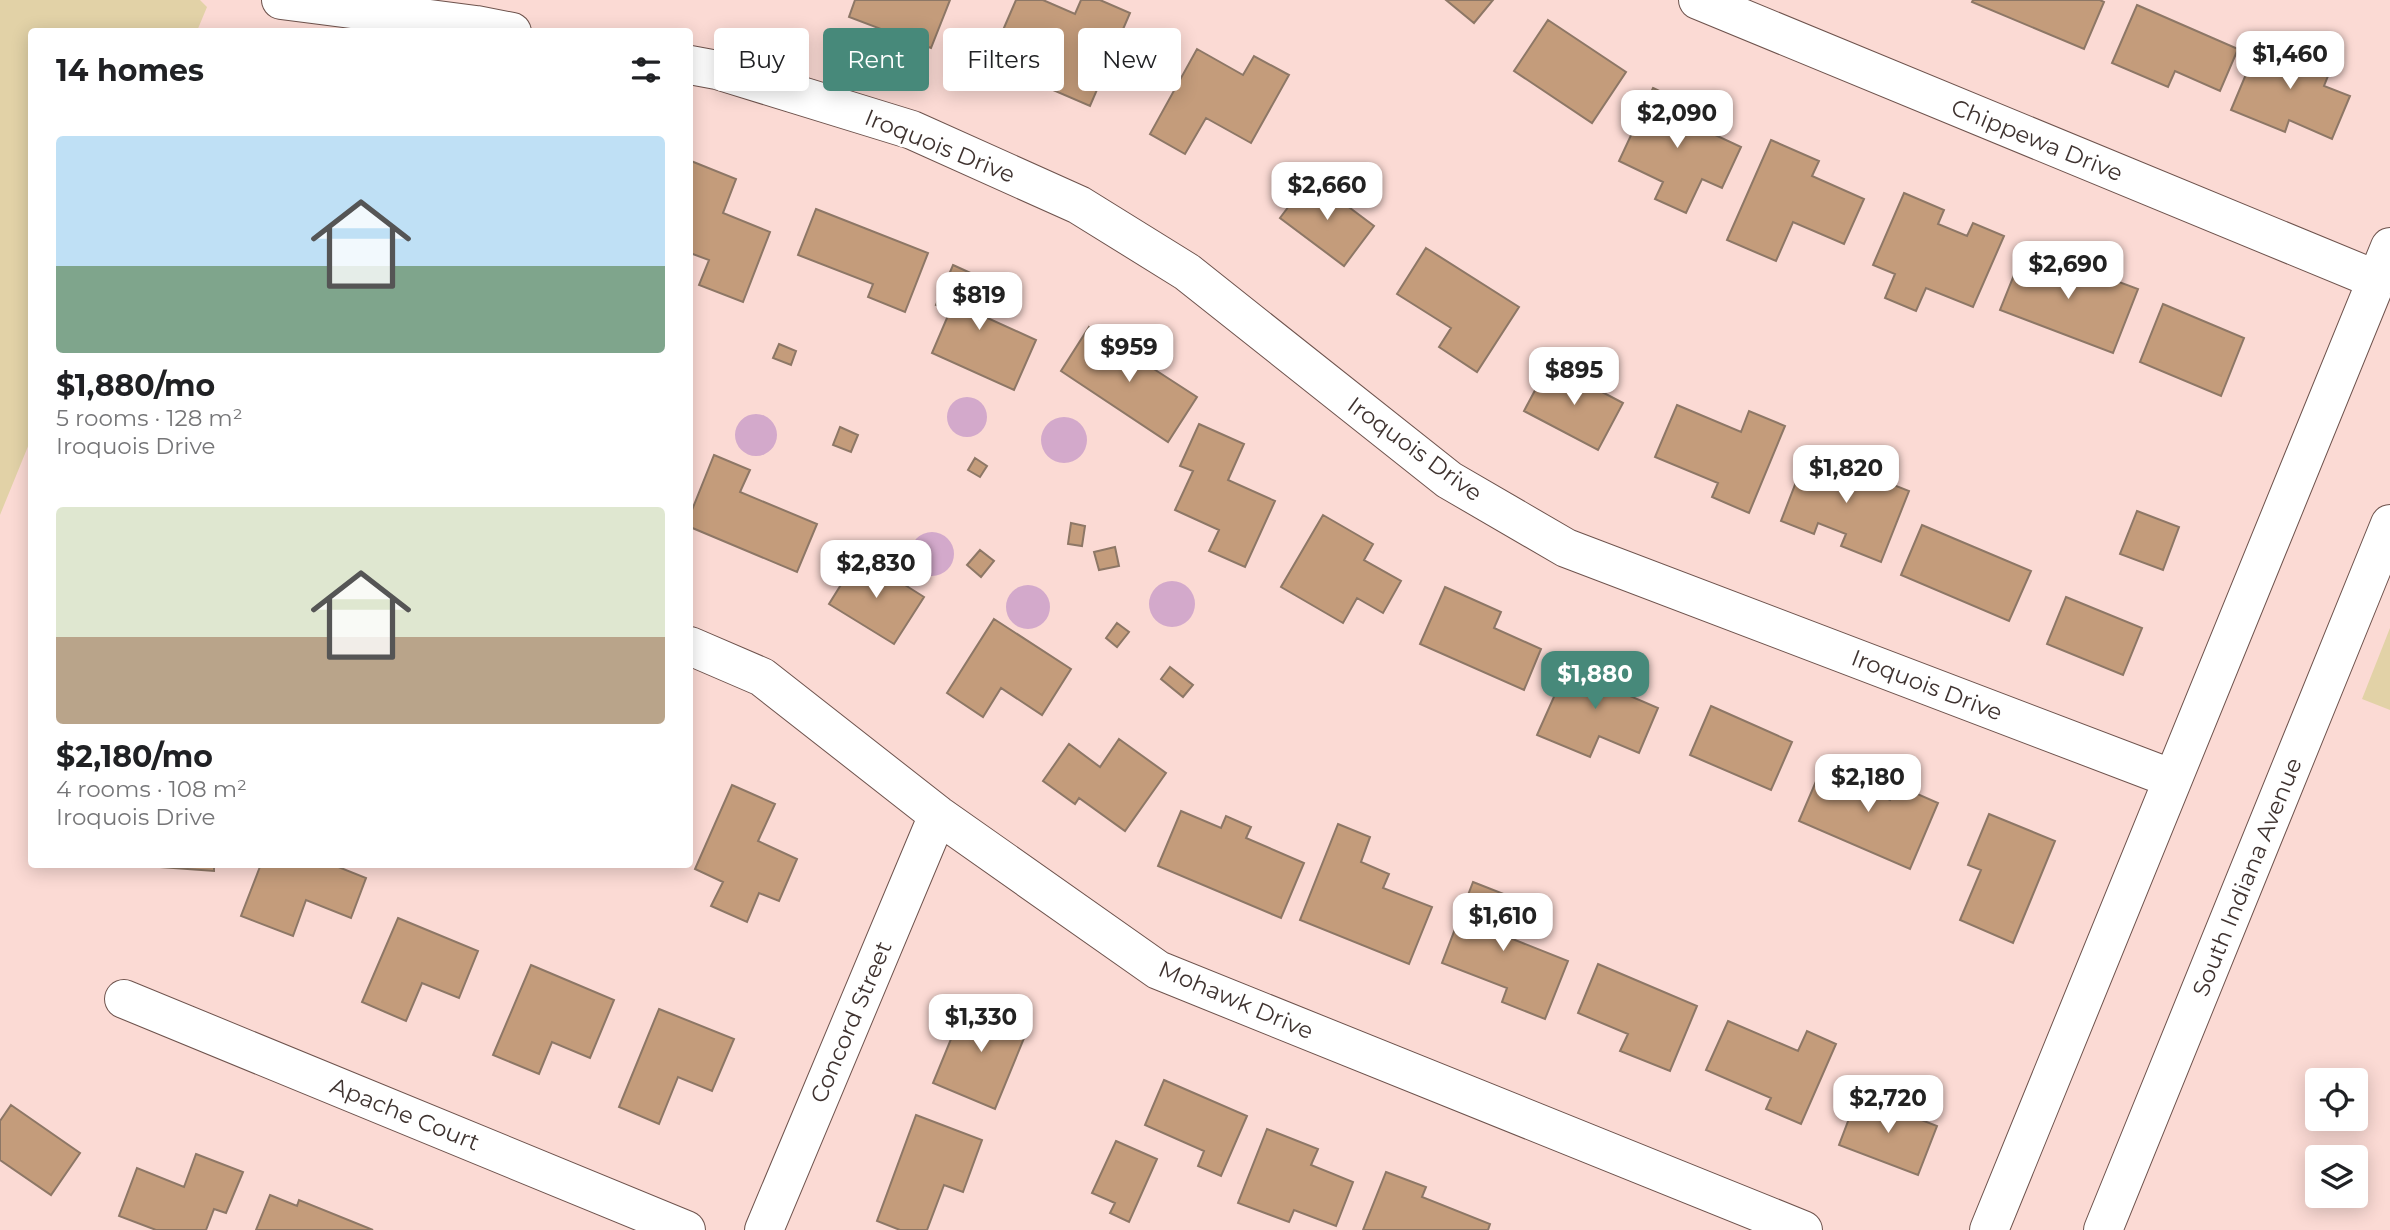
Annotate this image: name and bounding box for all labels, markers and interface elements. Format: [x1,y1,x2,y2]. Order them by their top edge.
chip: Buy [714,28,809,91]
chip: Rent [823,28,929,91]
chip: Filters [943,28,1064,91]
chip: New [1078,28,1181,91]
pin: $1,460 [2233,32,2347,91]
text: $1,460 [2252,40,2328,68]
icon: filters [627,51,665,89]
text: 14 homes [56,52,204,89]
pin: $2,090 [1620,90,1734,150]
street label: Chippewa Drive [1947,93,2127,187]
text: $2,090 [1637,99,1717,127]
street label: Iroquois Drive [861,103,1019,189]
pin: $2,660 [1270,162,1384,222]
text: $2,660 [1287,171,1367,199]
icon: home [298,181,424,307]
pin: $2,690 [2011,242,2125,301]
text: $2,690 [2028,250,2108,278]
pin: $819 [938,272,1020,332]
text: $819 [952,281,1006,309]
pin: $959 [1088,324,1170,384]
text: $959 [1100,333,1158,361]
pin: $895 [1533,348,1615,407]
text: $895 [1545,356,1603,384]
text: $1,880/mo [56,367,215,404]
street label: Iroquois Drive [1342,391,1488,507]
text: 5 rooms · 128 m² [56,404,243,432]
text: Iroquois Drive [56,432,215,460]
pin: $1,820 [1789,446,1903,505]
text: $1,820 [1809,454,1883,482]
pin: $2,830 [819,540,933,600]
text: $2,830 [836,549,916,577]
icon: home [298,552,424,678]
street label: Iroquois Drive [1848,643,2006,727]
pin: $1,880 [1538,652,1652,711]
text: $1,880 [1557,660,1633,688]
text: $2,180/mo [56,738,213,775]
pin: $2,180 [1811,754,1925,814]
street label: South Indiana Avenue [2186,754,2308,1000]
text: $2,180 [1831,763,1905,791]
text: 4 rooms · 108 m² [56,775,247,803]
text: Iroquois Drive [56,803,215,831]
pin: $1,610 [1446,894,1560,953]
text: $1,610 [1469,902,1537,930]
street label: Concord Street [804,937,898,1107]
street label: Mohawk Drive [1154,955,1318,1045]
pin: $1,330 [924,995,1038,1054]
text: $1,330 [945,1003,1017,1031]
map controls [2305,1068,2368,1208]
button: locate [2305,1068,2368,1131]
street label: Apache Court [326,1071,484,1157]
pin: $2,720 [1831,1076,1945,1135]
text: $2,720 [1849,1084,1927,1112]
button: layers [2305,1145,2368,1208]

